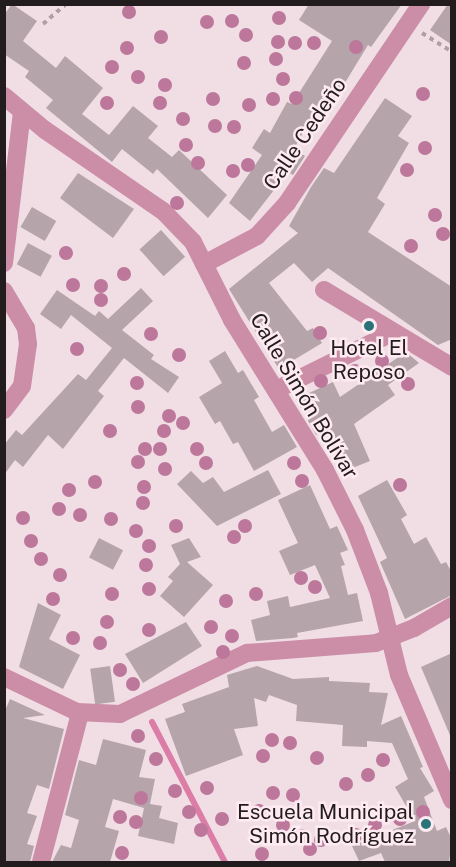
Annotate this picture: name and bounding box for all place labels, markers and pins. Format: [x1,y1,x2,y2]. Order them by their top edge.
marker: Hotel El Reposo [362,319,376,333]
place label: Hotel El Reposo [330,335,408,385]
place label: Escuela Municipal Simón Rodríguez [237,799,414,849]
marker: Escuela Municipal Simón Rodríguez [419,817,433,831]

